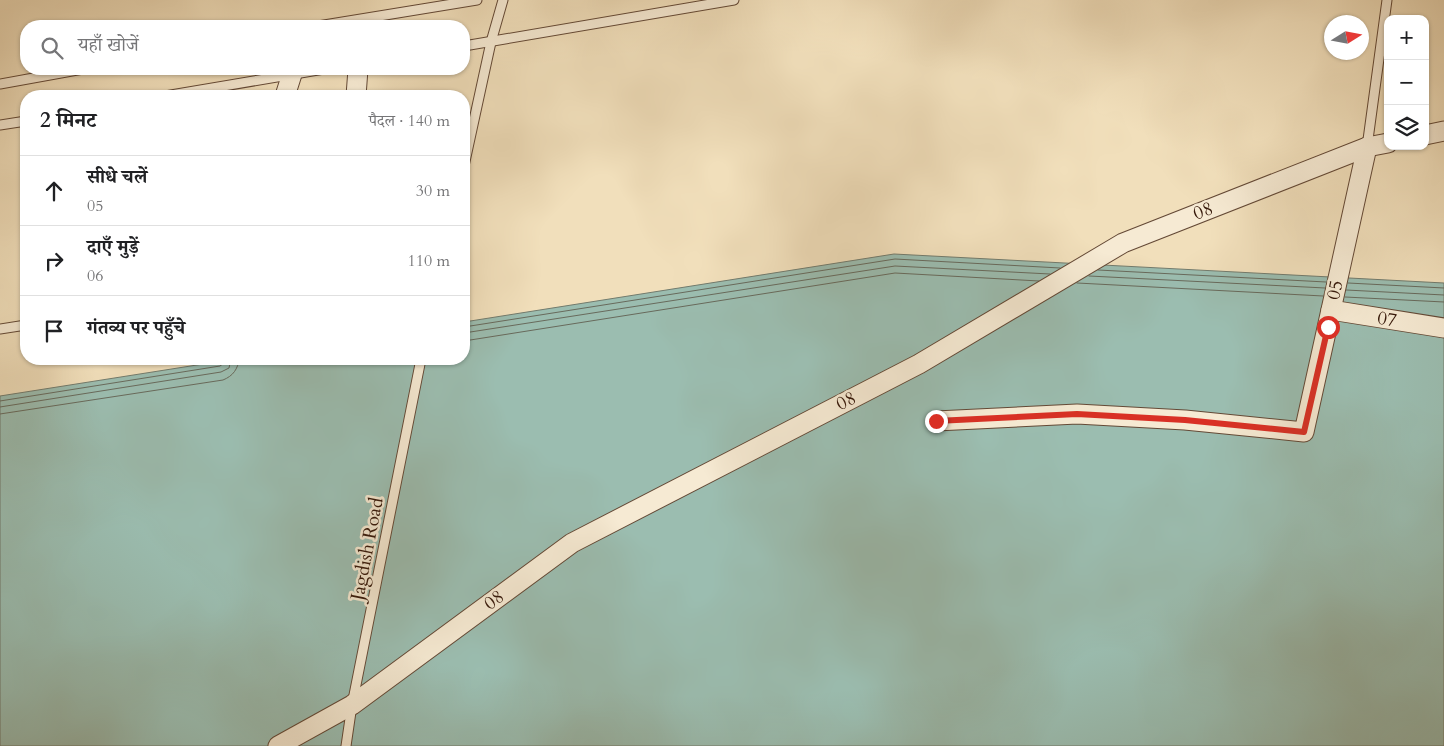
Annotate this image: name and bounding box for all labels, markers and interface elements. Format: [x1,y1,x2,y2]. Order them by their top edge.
north arrow [1324,15,1369,60]
map controls [1384,15,1429,150]
button: + [1384,15,1429,60]
search box [20,20,470,75]
text: यहाँ खोजें [78,32,139,58]
icon: search [38,34,66,62]
button: − [1384,60,1429,105]
button: layers [1384,105,1429,150]
text: 2 मिनट [40,106,96,135]
text: पैदल · 140 m [369,110,450,132]
text: सीधे चलें [87,164,147,190]
icon: ahead [40,177,68,205]
text: 30 m [416,180,450,202]
text: 05 [87,195,103,217]
street label: 08 [1189,195,1217,227]
text: दाएँ मुड़ें [87,234,139,260]
icon: right [40,247,68,275]
text: 110 m [408,250,450,272]
text: 06 [87,265,103,287]
street label: 05 [1320,278,1350,302]
street label: 07 [1375,305,1399,333]
text: गंतव्य पर पहुँचे [87,315,185,341]
route start [1317,316,1340,339]
icon: arrive [40,317,68,345]
street label: 08 [831,385,861,417]
route end [925,410,948,433]
street label: Jagdish Road [344,495,390,606]
street label: 08 [478,584,510,616]

